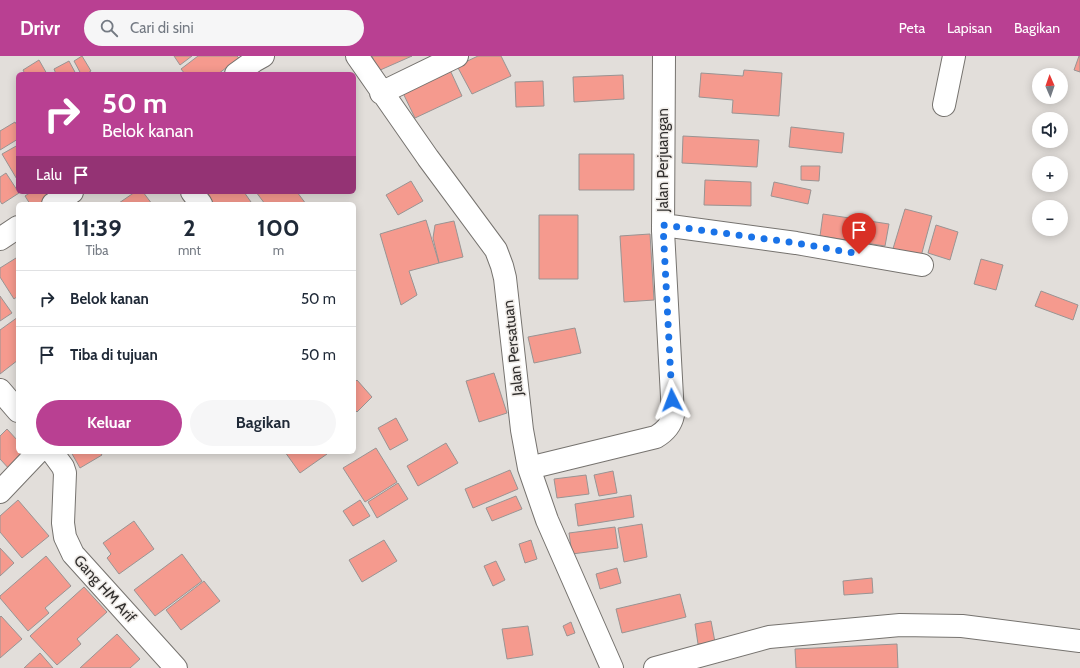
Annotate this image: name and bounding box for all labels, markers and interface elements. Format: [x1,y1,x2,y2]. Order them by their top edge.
search box [84,10,364,46]
text: Drivr [20,17,60,40]
icon: search [98,17,120,39]
text: Cari di sini [130,19,194,37]
text: Peta [899,19,925,37]
text: Lapisan [947,19,992,37]
text: Bagikan [1014,19,1060,37]
north arrow [1032,68,1068,104]
map controls [1032,68,1068,236]
text: 50 m [102,86,167,120]
icon: right [36,88,88,140]
street label: Jalan Perjuangan [654,108,672,213]
button: sound [1032,112,1068,148]
text: Belok kanan [102,120,194,142]
button: + [1032,156,1068,192]
icon: arrive [70,164,92,186]
text: Lalu [36,166,62,184]
button: − [1032,200,1068,236]
text: 11:39 [72,213,122,242]
text: 2 [183,213,196,242]
text: 100 [257,213,300,242]
pin [842,213,876,254]
icon: arrive [848,219,870,241]
text: Tiba [85,242,108,258]
text: mnt [178,242,201,258]
text: m [273,242,284,258]
icon: right [36,288,58,310]
text: Belok kanan [70,290,149,308]
text: 50 m [301,290,336,308]
street label: Jalan Persatuan [499,299,527,398]
icon: arrive [36,344,58,366]
text: Tiba di tujuan [70,346,158,364]
text: 50 m [301,346,336,364]
position arrow [651,379,693,421]
button: Keluar [36,400,182,446]
button: Bagikan [190,400,336,446]
street label: Gang HM Arif [70,551,140,627]

